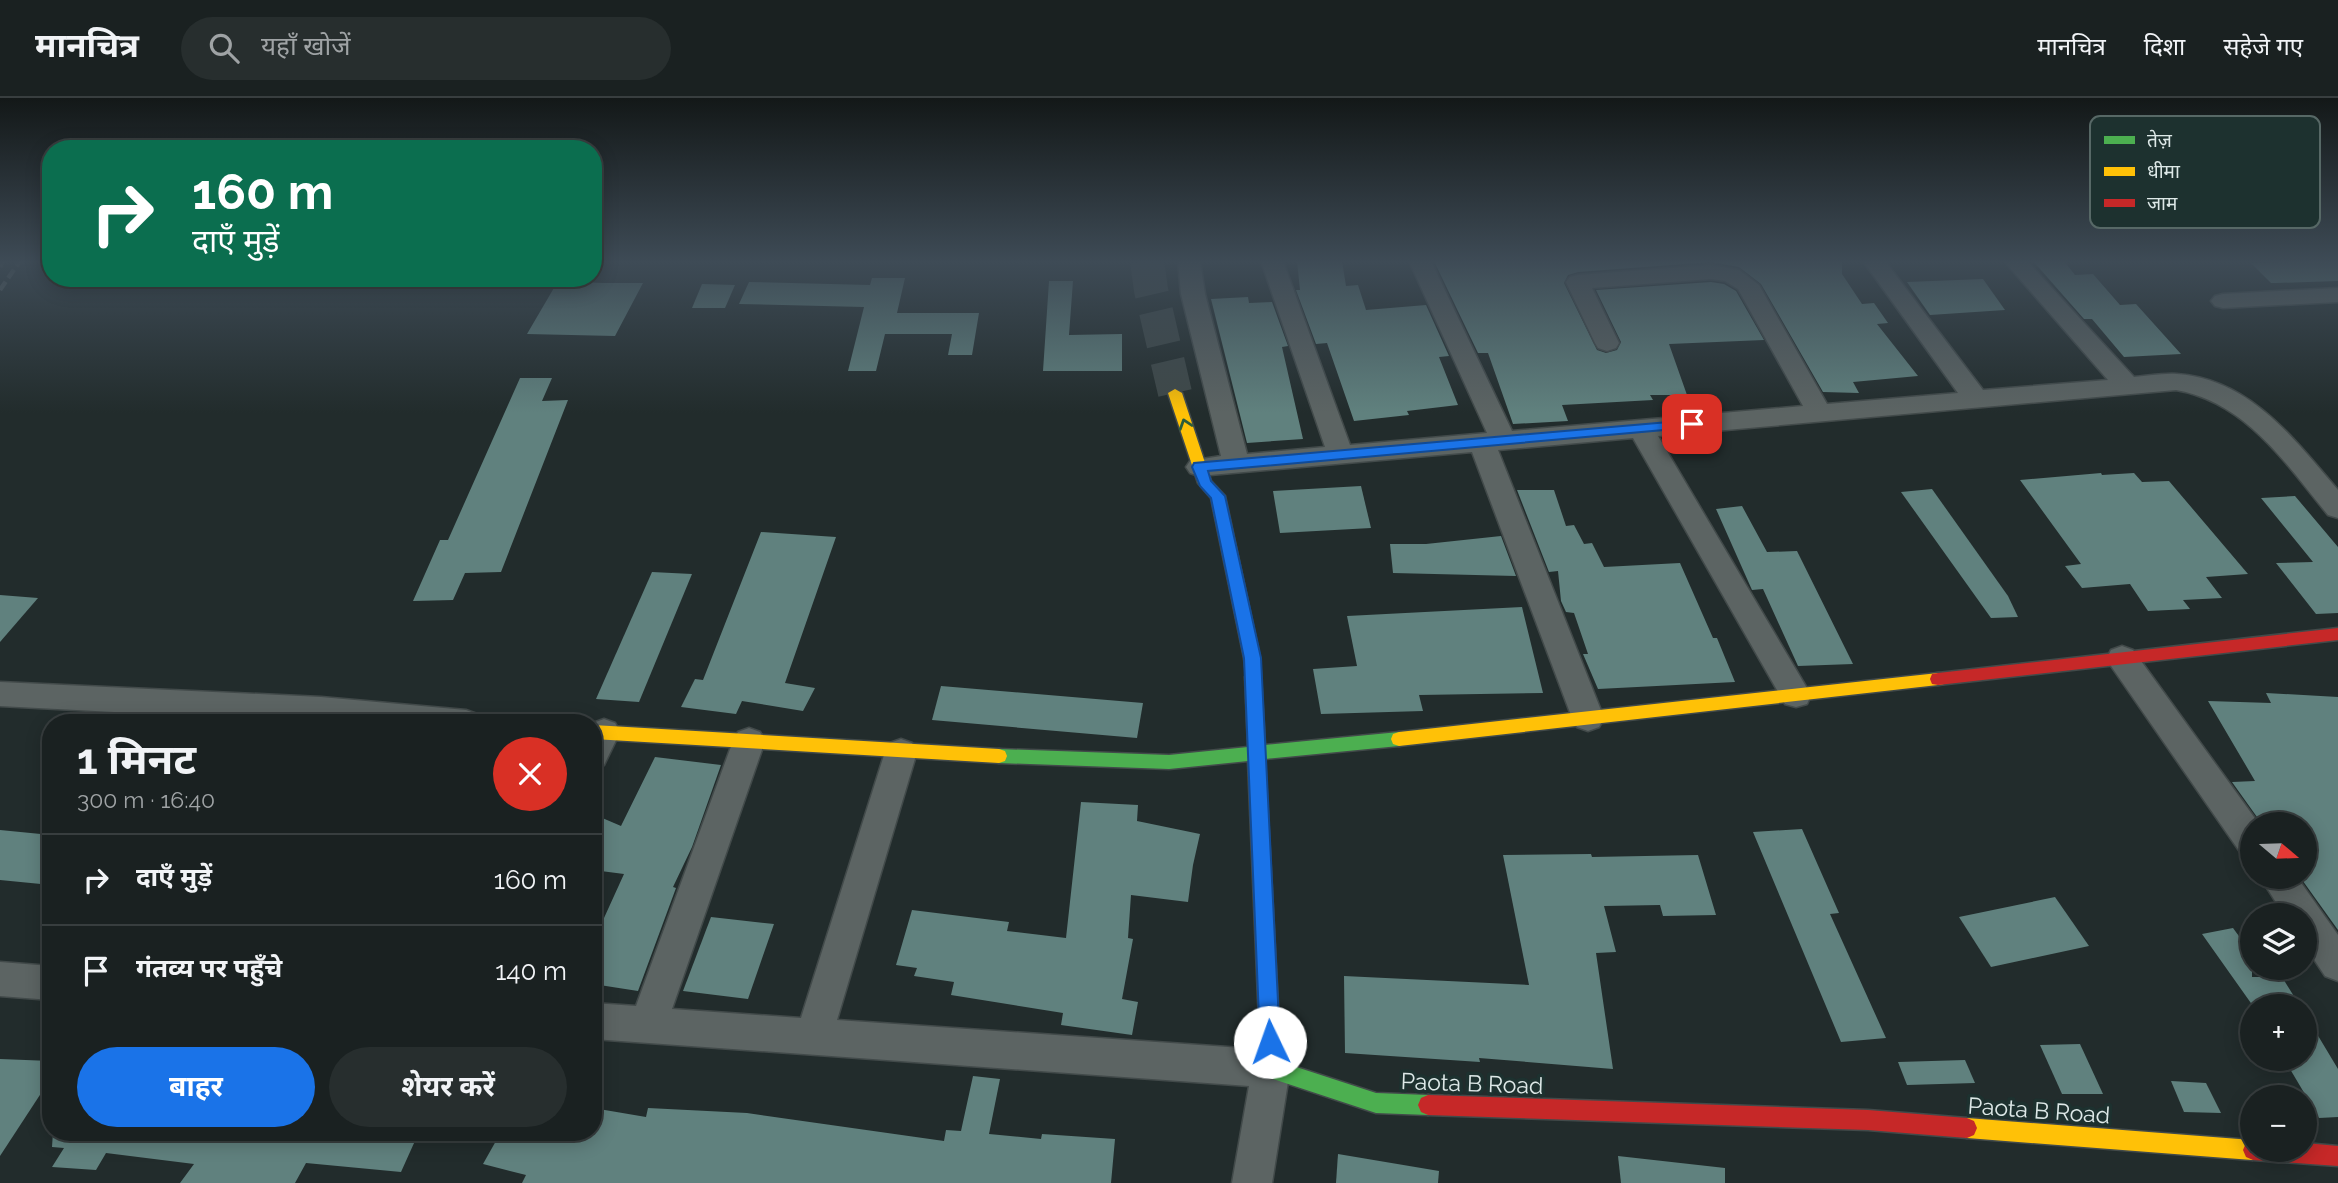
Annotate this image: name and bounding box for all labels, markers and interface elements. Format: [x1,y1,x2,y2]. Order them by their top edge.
search box [181,17,671,80]
text: मानचित्र [35,26,139,65]
icon: search [205,29,243,67]
text: यहाँ खोजें [261,31,351,61]
text: मानचित्र [2037,32,2106,61]
text: दिशा [2144,32,2185,61]
text: सहेजे गए [2223,32,2303,61]
legend [2090,116,2320,228]
text: तेज़ [2147,129,2173,151]
text: धीमा [2147,160,2181,182]
text: 160 m [192,163,333,220]
icon: right [77,168,168,259]
text: जाम [2147,192,2178,214]
text: दाएँ मुड़ें [192,222,279,259]
pin [1662,394,1722,454]
icon: arrive [1673,405,1711,443]
one-way arrow [1178,418,1193,430]
text: 1 मिनट [77,735,196,784]
button: close [493,737,567,811]
text: 300 m · 16:40 [77,786,215,813]
north arrow [2240,812,2317,889]
map controls [2240,812,2317,1162]
icon: right [77,861,115,899]
text: दाएँ मुड़ें [136,862,212,892]
text: 160 m [494,865,567,895]
button: layers [2240,903,2317,980]
icon: arrive [77,952,115,990]
text: गंतव्य पर पहुँचे [136,953,282,983]
text: 140 m [495,956,567,986]
button: + [2240,994,2317,1071]
position arrow [1233,1005,1307,1079]
button: बाहर [77,1047,315,1127]
button: शेयर करें [329,1047,567,1127]
street label: Paota B Road [1400,1067,1544,1099]
button: − [2240,1085,2317,1162]
street label: Paota B Road [1967,1092,2111,1128]

